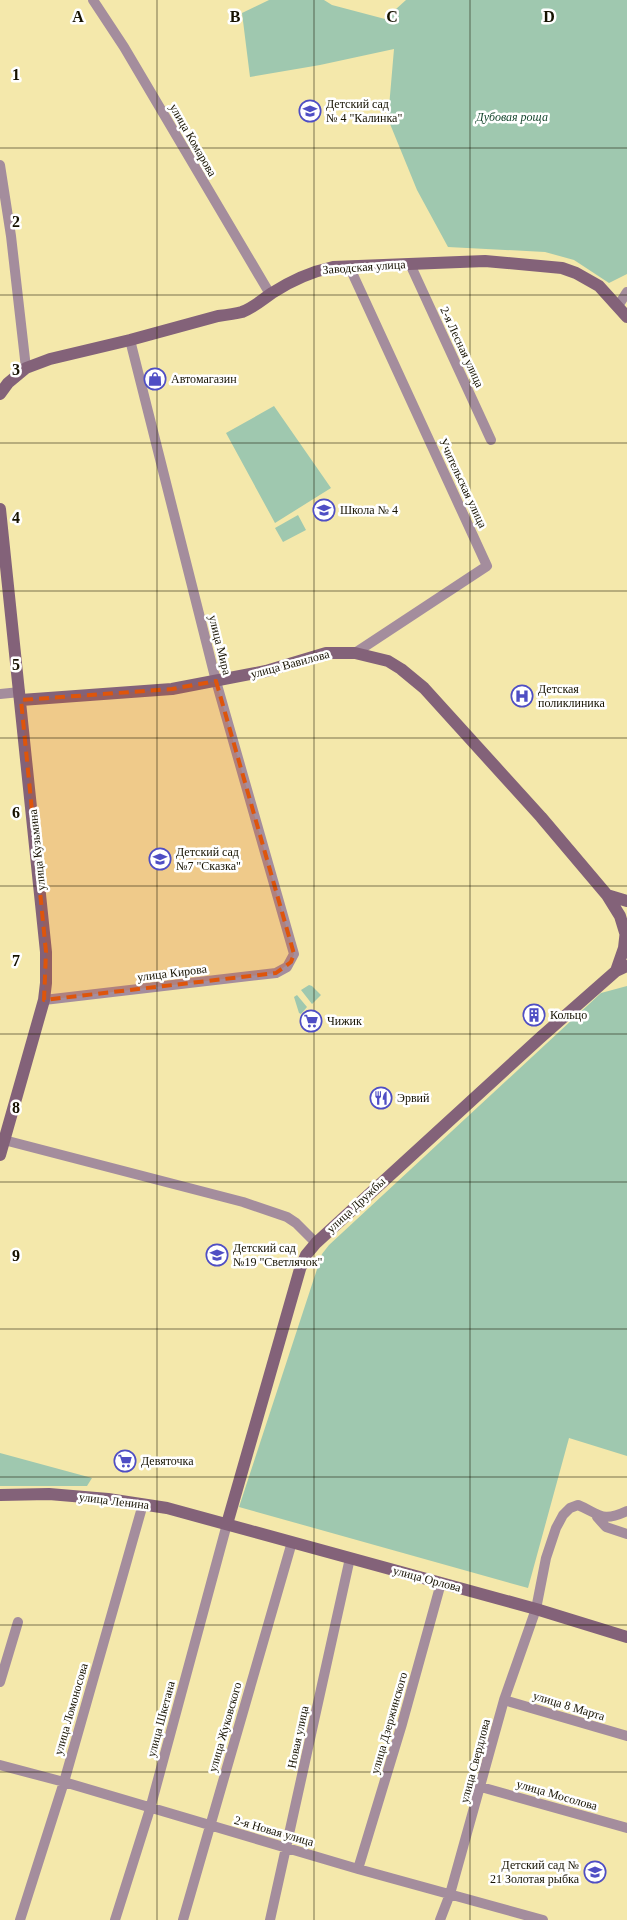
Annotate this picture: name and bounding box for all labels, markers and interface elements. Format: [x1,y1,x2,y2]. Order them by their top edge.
text: A [72,8,84,25]
text: B [230,8,241,25]
text: C [386,8,398,25]
text: D [543,8,555,25]
text: 1 [12,66,20,83]
place label: Детский сад № 4 "Калинка" [326,97,402,125]
school or university icon: Детский сад № 4 "Калинка" [298,99,322,123]
street label: улица Комарова [167,101,220,179]
park label: Дубовая роща [475,110,548,124]
text: 2 [12,213,20,230]
street label: Заводская улица [322,257,407,277]
street label: 2-я Лесная улица [437,304,487,390]
text: 3 [12,361,20,378]
shop icon: Автомагазин [143,367,167,391]
place label: Автомагазин [171,372,237,386]
street label: Учительская улица [436,436,490,531]
school or university icon: Школа № 4 [312,498,336,522]
place label: Школа № 4 [340,503,398,517]
text: 4 [12,509,20,526]
street label: улица Мира [206,614,234,677]
street label: улица Вавилова [249,647,332,681]
text: 5 [12,656,20,673]
place label: Детская поликлиника [538,682,605,710]
hospital icon: Детская поликлиника [510,684,534,708]
text: 6 [12,804,20,821]
street label: улица Кузьмина [26,808,48,891]
place label: Детский сад №7 "Сказка" [176,845,241,873]
school or university icon: Детский сад №7 "Сказка" [148,847,172,871]
text: 7 [12,952,20,969]
street label: улица Кирова [136,962,208,984]
building icon: Кольцо [522,1003,546,1027]
place label: Кольцо [550,1008,587,1022]
supermarket icon: Чижик [299,1009,323,1033]
place label: Чижик [327,1014,362,1028]
restaurant icon: Эрвий [369,1086,393,1110]
place label: Эрвий [397,1091,430,1105]
text: 8 [12,1099,20,1116]
street label: улица Дружбы [324,1174,388,1236]
place label: Детский сад №19 "Светлячок" [233,1241,323,1269]
school or university icon: Детский сад №19 "Светлячок" [205,1243,229,1267]
text: 9 [12,1247,20,1264]
supermarket icon: Девяточка [113,1449,137,1473]
place label: Девяточка [141,1454,194,1468]
street label: улица Ленина [78,1490,151,1512]
street label: улица Орлова [391,1563,463,1595]
street label: улица Ломоносова [51,1661,91,1756]
street label: улица Дзержинского [368,1670,410,1776]
street label: улица Шкетана [144,1679,178,1759]
street label: улица Жуковского [205,1680,245,1774]
street label: улица 8 Марта [531,1688,607,1724]
street label: Новая улица [285,1704,312,1770]
street label: улица Свердлова [457,1717,493,1805]
street label: улица Мосолова [515,1777,600,1813]
street label: 2-я Новая улица [233,1813,316,1849]
place label: Детский сад № 21 Золотая рыбка [490,1858,580,1886]
school or university icon: Детский сад № 21 Золотая рыбка [583,1860,607,1884]

